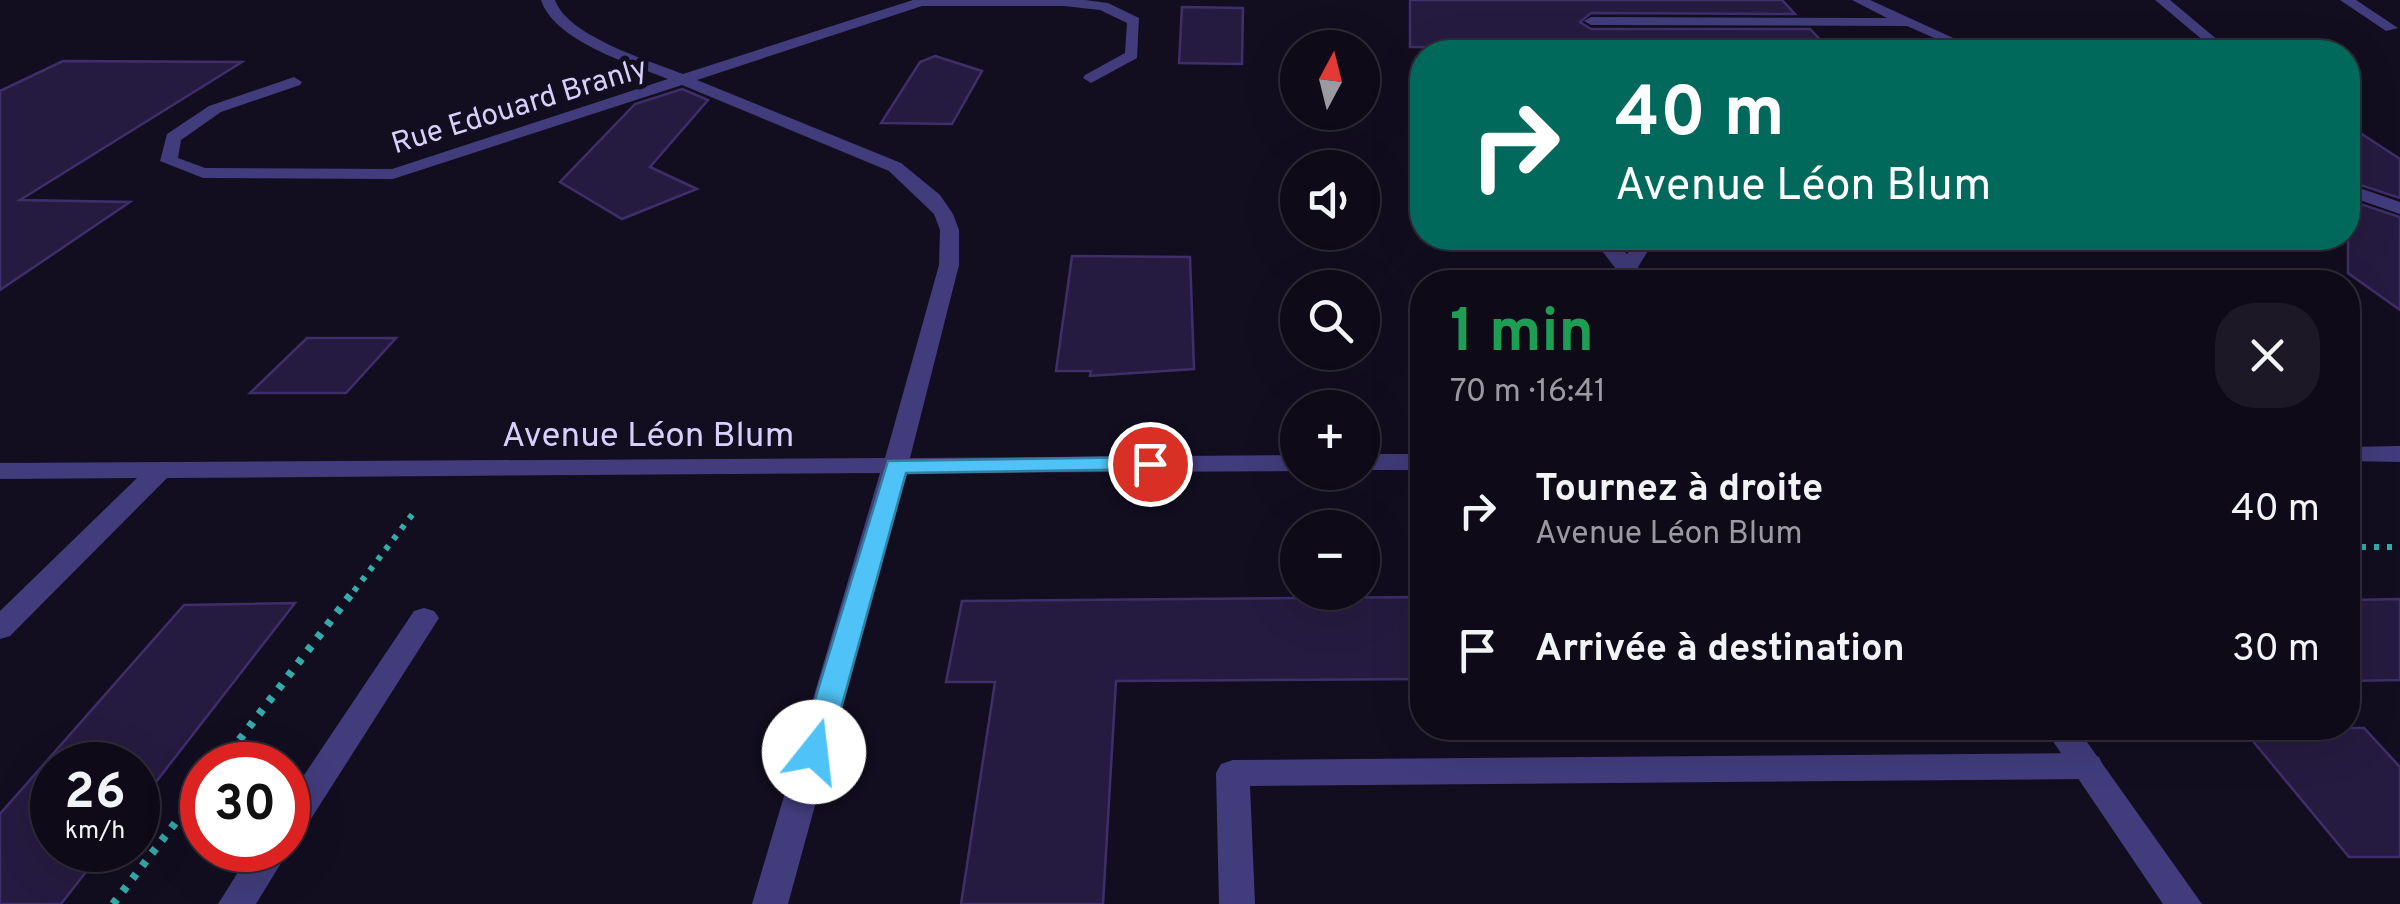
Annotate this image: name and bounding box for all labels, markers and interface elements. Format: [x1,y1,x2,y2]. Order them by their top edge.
north arrow [1280,30,1380,130]
map controls [1280,30,1380,610]
street label: Rue Edouard Branly [387,51,652,164]
text: 40 m [1615,72,1785,161]
icon: right [1450,80,1580,210]
button: sound [1280,150,1380,250]
text: Avenue Léon Blum [1615,159,1991,216]
button: search [1280,270,1380,370]
text: 1 min [1450,297,1594,373]
button: close [2215,303,2320,408]
text: 70 m · 16:41 [1450,373,1606,413]
button: + [1280,390,1380,490]
street label: Avenue Léon Blum [502,415,794,459]
pin [1108,422,1193,507]
icon: arrive [1123,437,1178,492]
text: Tournez à droite [1535,466,1823,515]
icon: right [1450,483,1505,538]
text: 40 m [2231,486,2320,535]
button: − [1280,510,1380,610]
text: Avenue Léon Blum [1535,515,1803,555]
icon: arrive [1450,623,1505,678]
text: Arrivée à destination [1535,626,1905,675]
text: 30 m [2232,626,2320,675]
position arrow [762,700,866,804]
speed limit sign: 30 [180,742,310,872]
text: 26 [64,763,126,826]
text: km/h [65,816,125,848]

